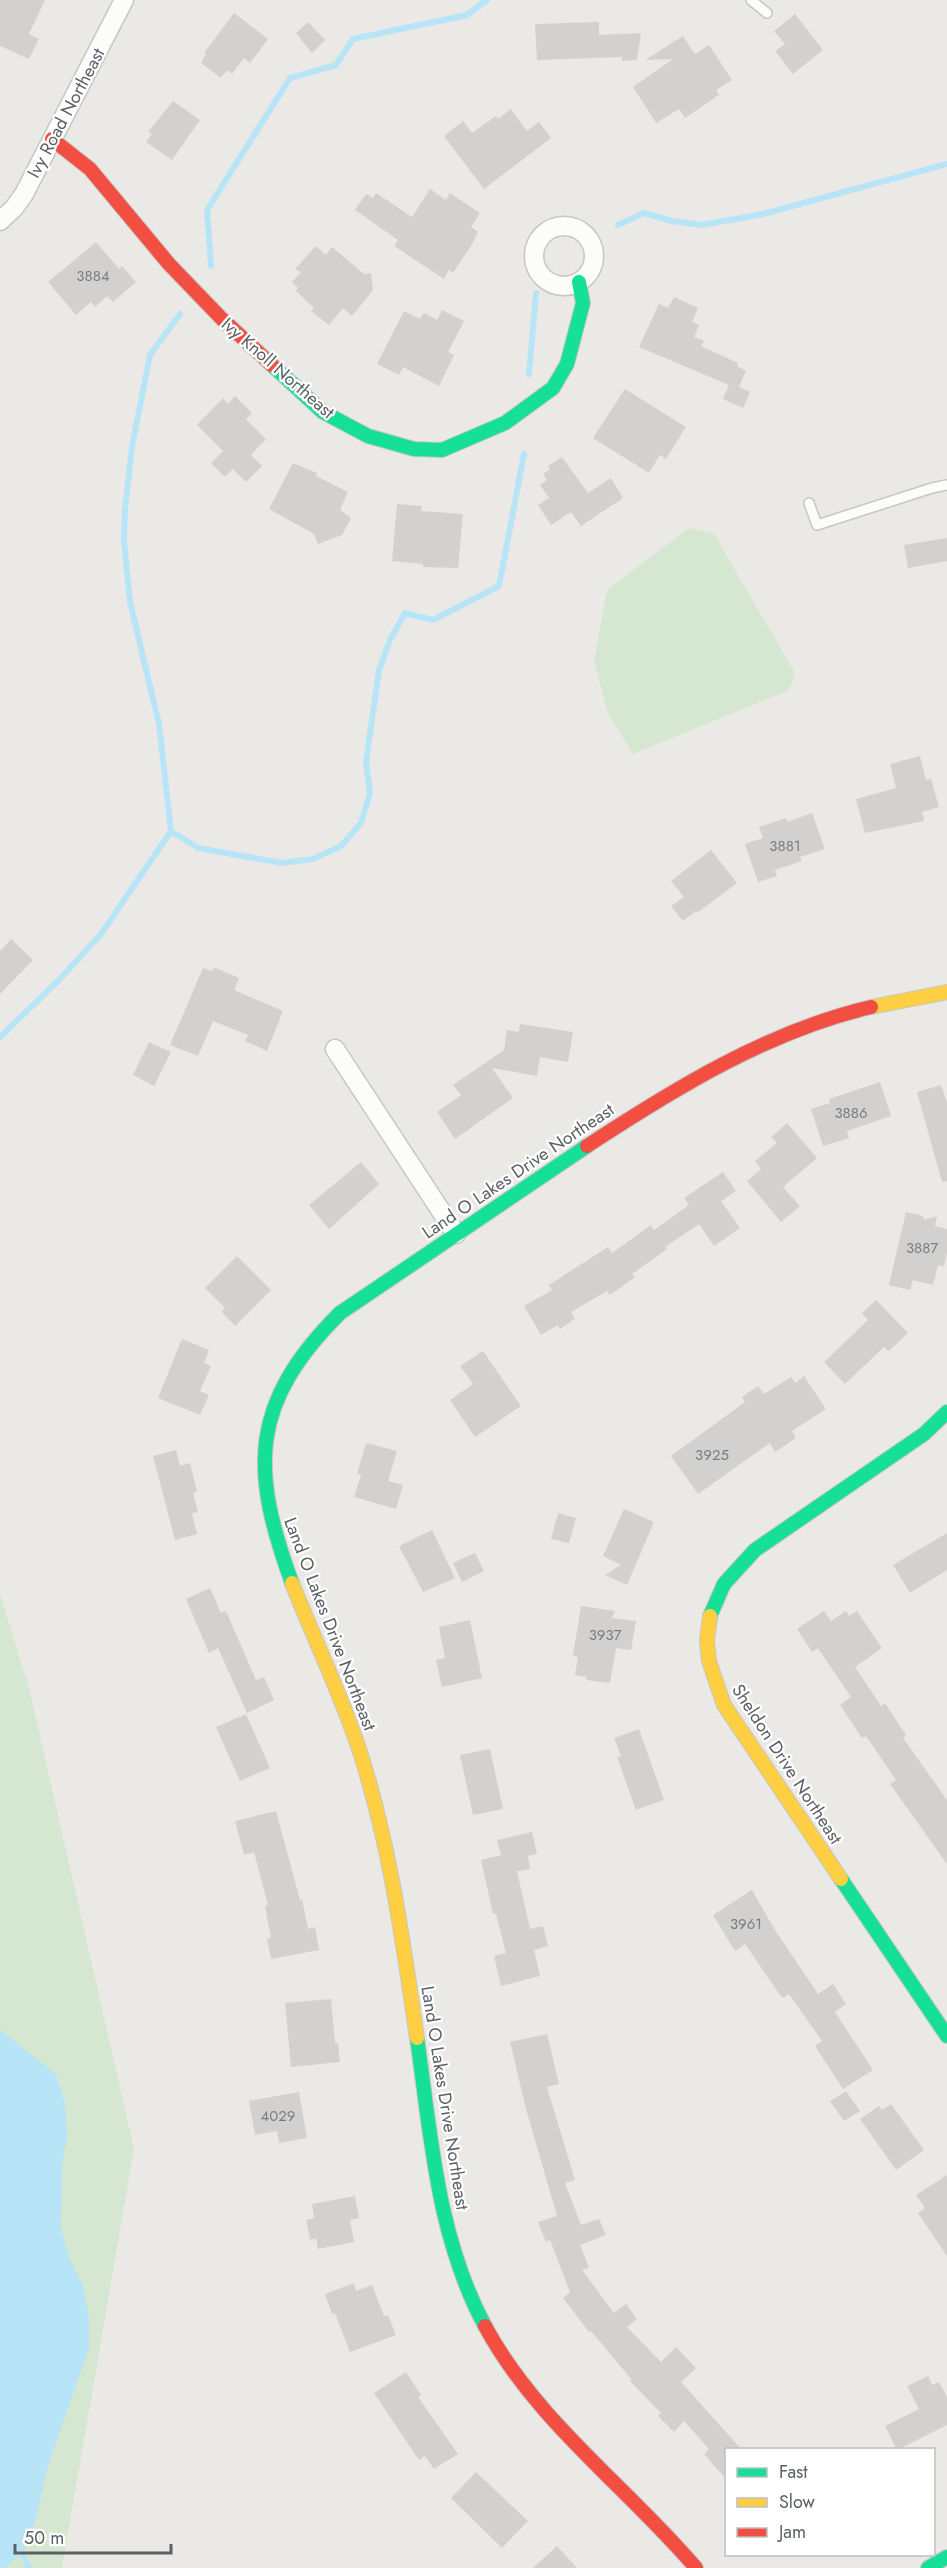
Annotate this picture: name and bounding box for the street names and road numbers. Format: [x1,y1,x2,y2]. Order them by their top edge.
street label: Ivy Road Northeast [21,43,112,183]
street label: Ivy Knoll Northeast [216,311,341,425]
street label: Land O Lakes Drive Northeast [417,1097,620,1245]
street label: Land O Lakes Drive Northeast [277,1514,383,1735]
street label: Sheldon Drive Northeast [725,1679,849,1850]
street label: Land O Lakes Drive Northeast [414,1984,476,2213]

